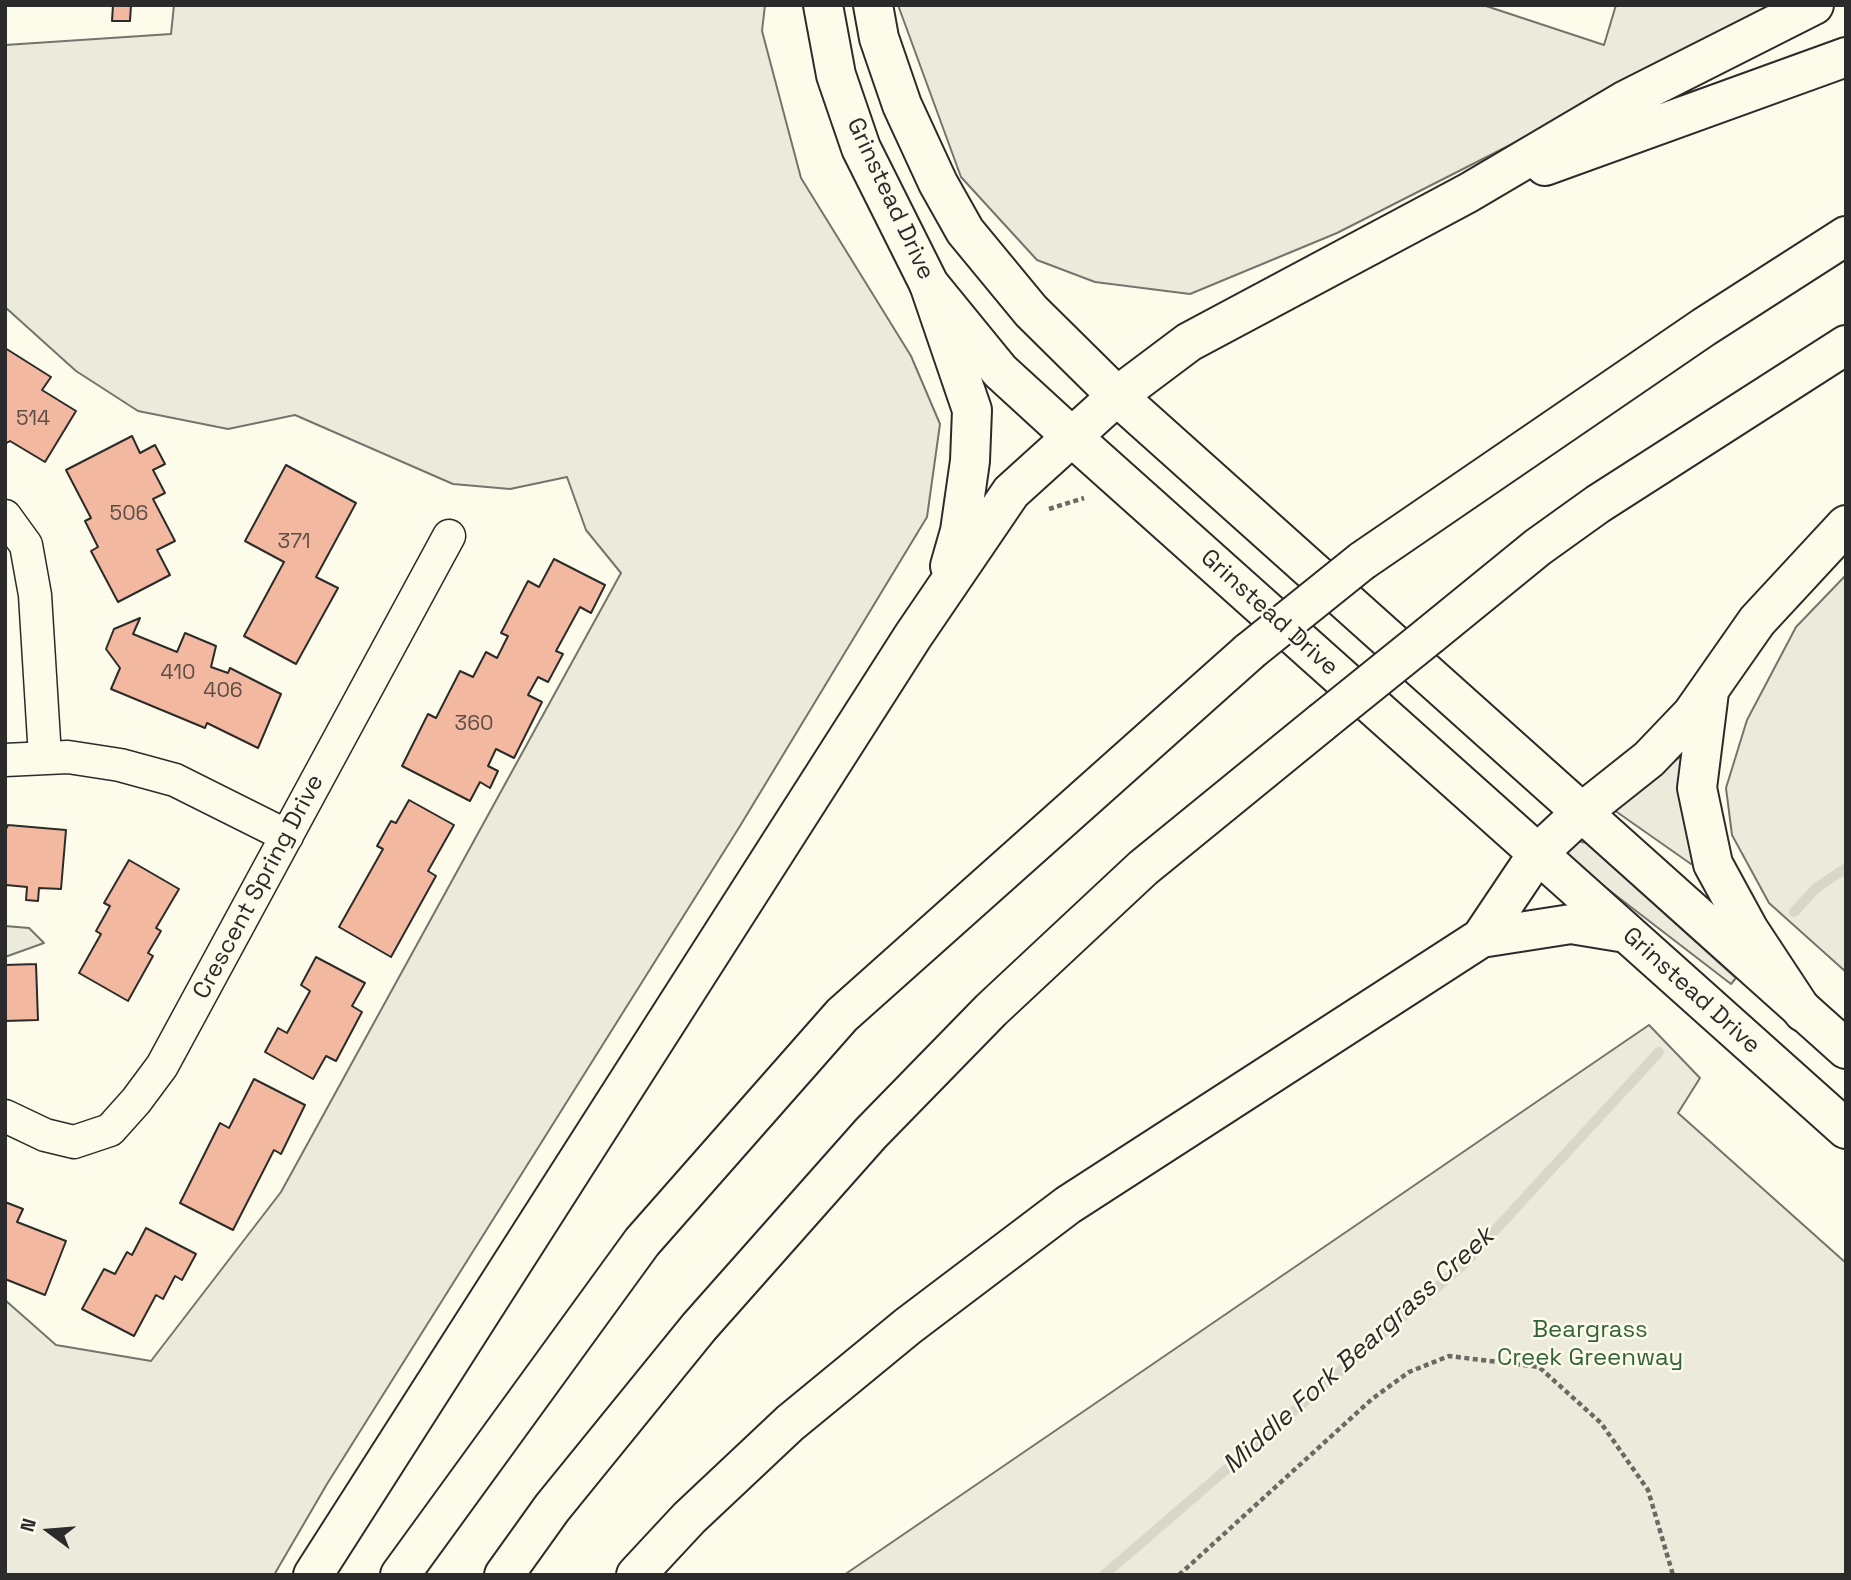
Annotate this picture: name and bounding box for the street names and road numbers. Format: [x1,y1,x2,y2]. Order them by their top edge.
street label: Grinstead Drive [840,113,940,285]
street label: Grinstead Drive [1194,544,1344,682]
street label: Crescent Spring Drive [188,770,330,1004]
street label: Grinstead Drive [1616,922,1766,1060]

